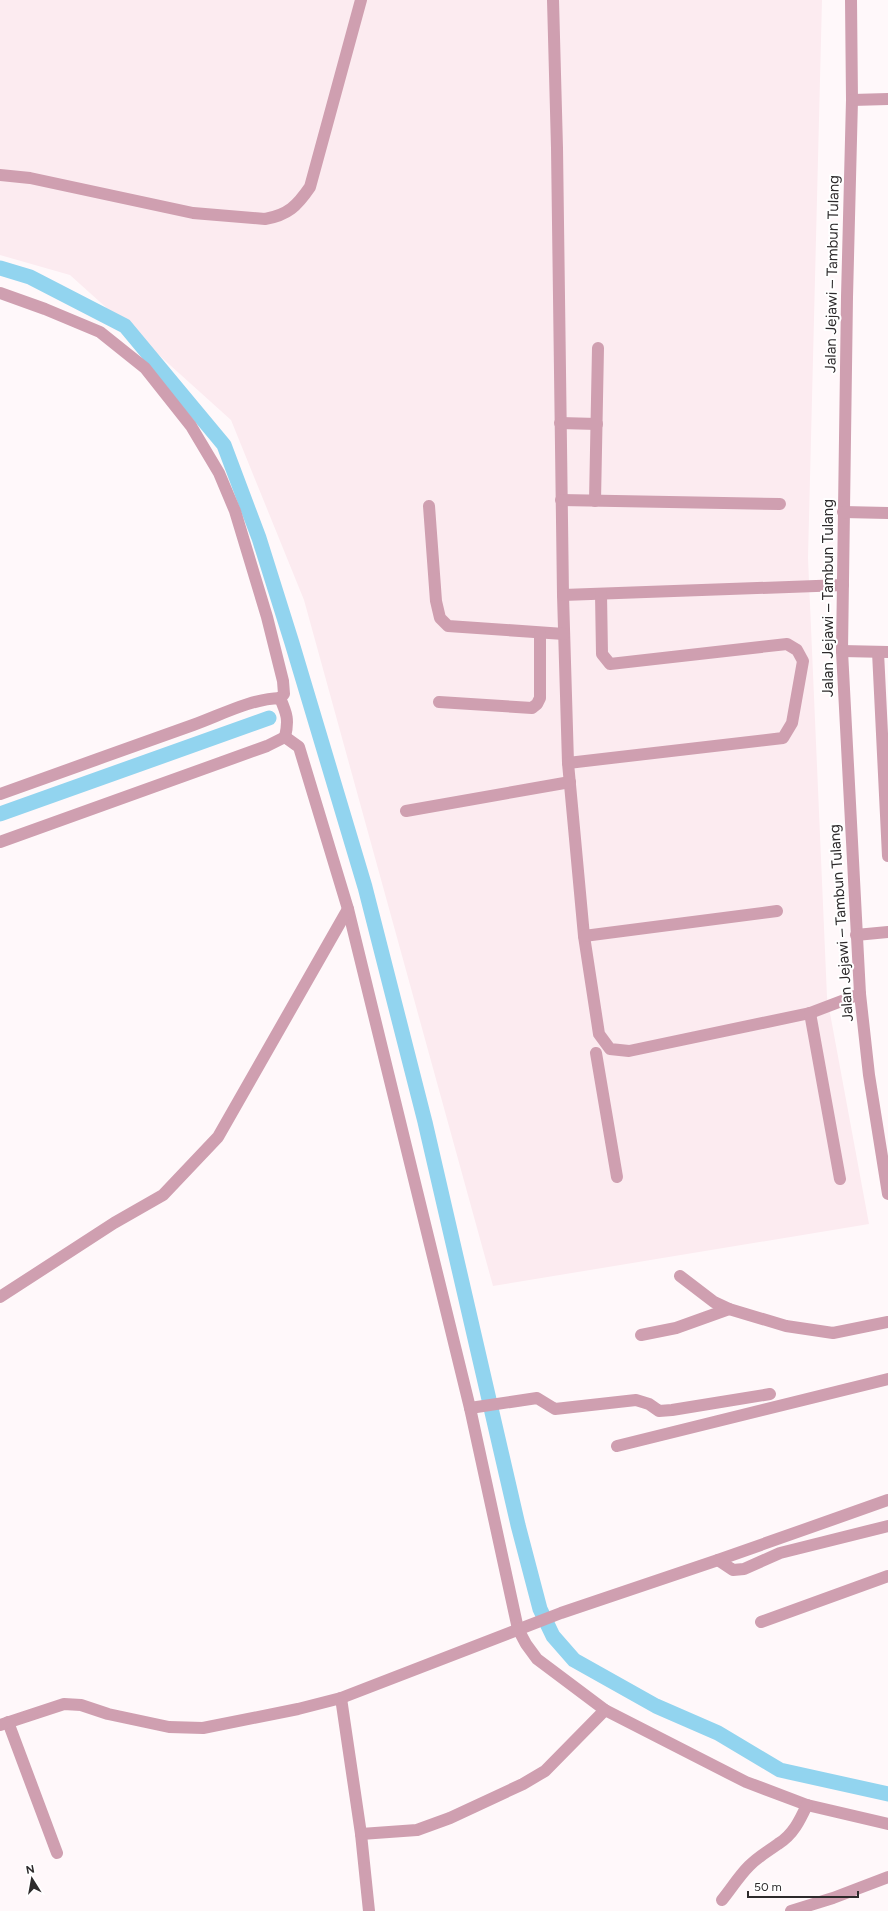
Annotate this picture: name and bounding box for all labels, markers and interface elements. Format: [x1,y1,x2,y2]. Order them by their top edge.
street label: Jalan Jejawi – Tambun Tulang [821,175,843,373]
street label: Jalan Jejawi – Tambun Tulang [819,499,837,697]
street label: Jalan Jejawi – Tambun Tulang [825,824,857,1022]
north arrow [12,1859,52,1899]
text: N [25,1862,36,1877]
scale bar [748,1873,858,1899]
text: 50 m [754,1880,782,1894]

